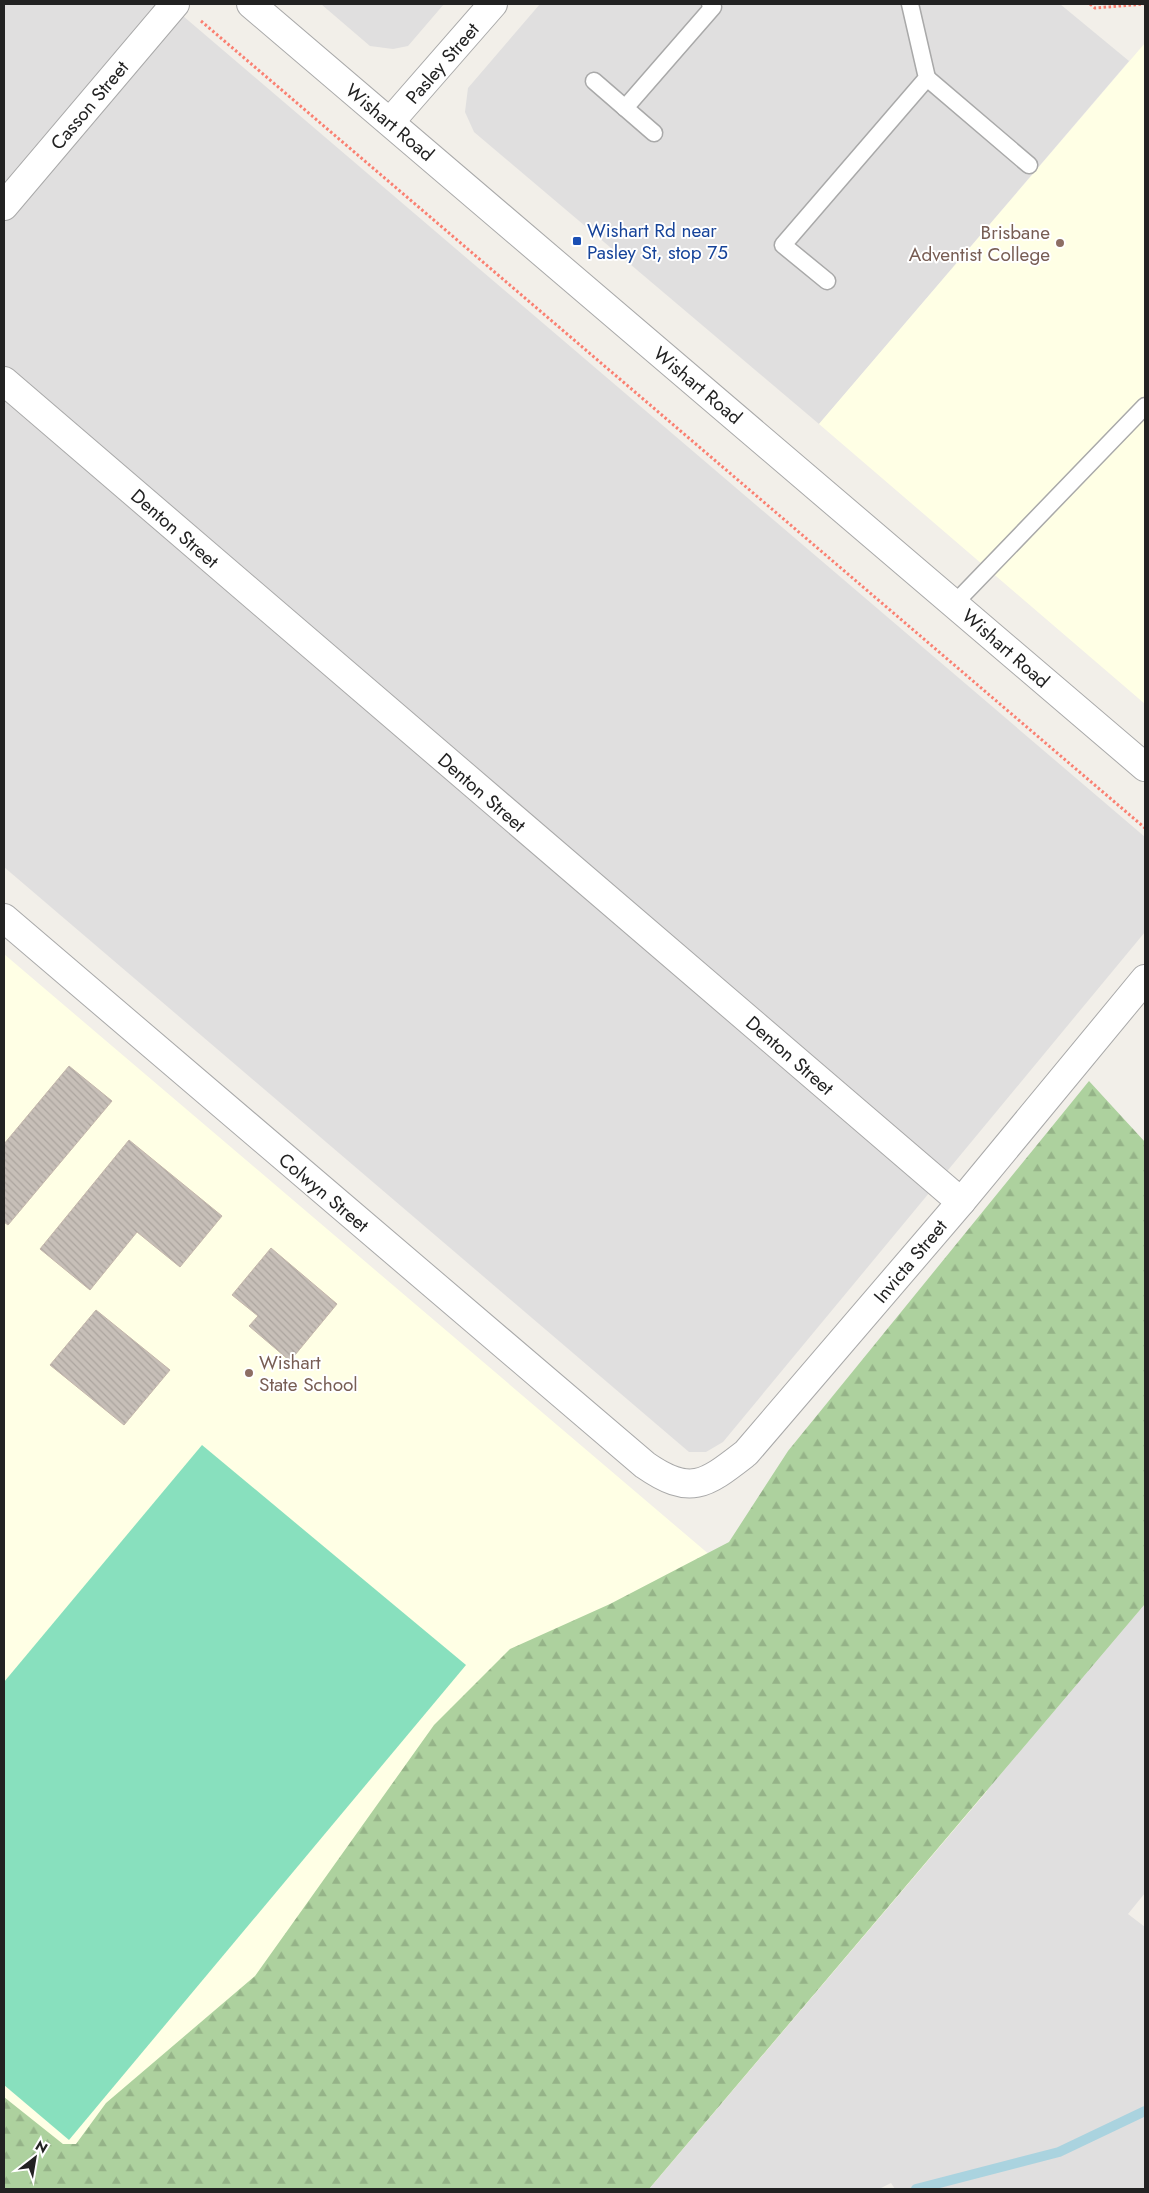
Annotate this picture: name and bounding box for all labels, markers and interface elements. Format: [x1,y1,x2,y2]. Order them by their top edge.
street label: Pasley Street [399,16,486,110]
street label: Casson Street [44,55,135,156]
street label: Wishart Road [340,77,440,168]
place label: Wishart Rd near Pasley St, stop 75 [587,217,728,266]
place label: Brisbane Adventist College [909,219,1050,268]
marker: Wishart Rd near Pasley St, stop 75 [571,235,583,247]
marker: Brisbane Adventist College [1054,237,1066,249]
street label: Wishart Road [648,340,748,431]
street label: Denton Street [125,483,225,574]
street label: Wishart Road [956,603,1055,694]
street label: Denton Street [432,747,532,838]
street label: Denton Street [740,1010,840,1101]
street label: Colwyn Street [273,1146,375,1239]
street label: Invicta Street [867,1213,954,1309]
place label: Wishart State School [259,1349,358,1398]
marker: Wishart State School [243,1367,255,1379]
north arrow [10,2133,60,2183]
text: N [32,2135,52,2158]

